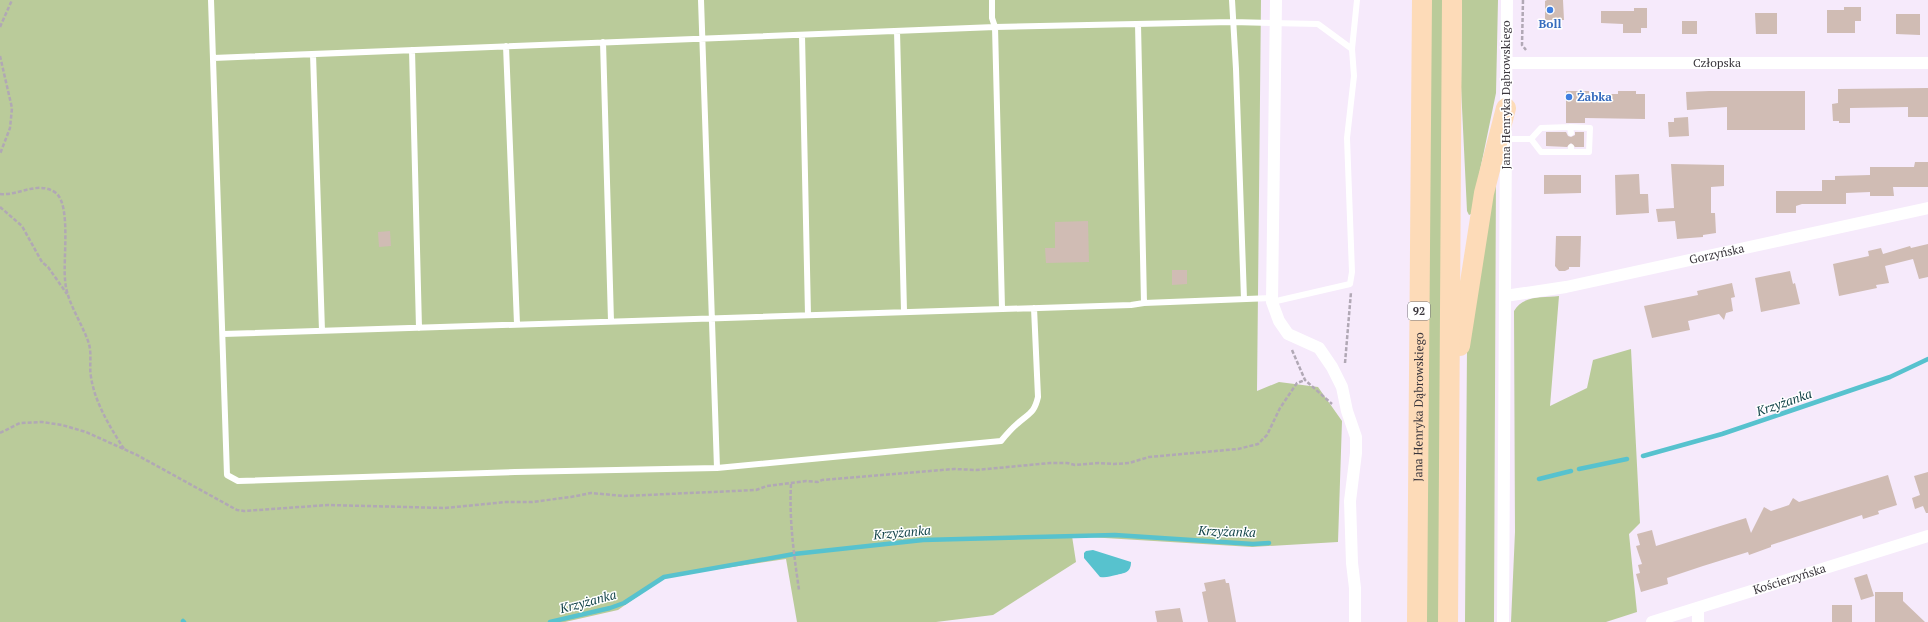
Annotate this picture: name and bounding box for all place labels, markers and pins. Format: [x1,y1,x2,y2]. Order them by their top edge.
marker: Boll [1545,5,1555,15]
place label: Boll [1539,16,1561,31]
place label: Żabka [1577,89,1612,104]
marker: Żabka [1564,92,1574,102]

